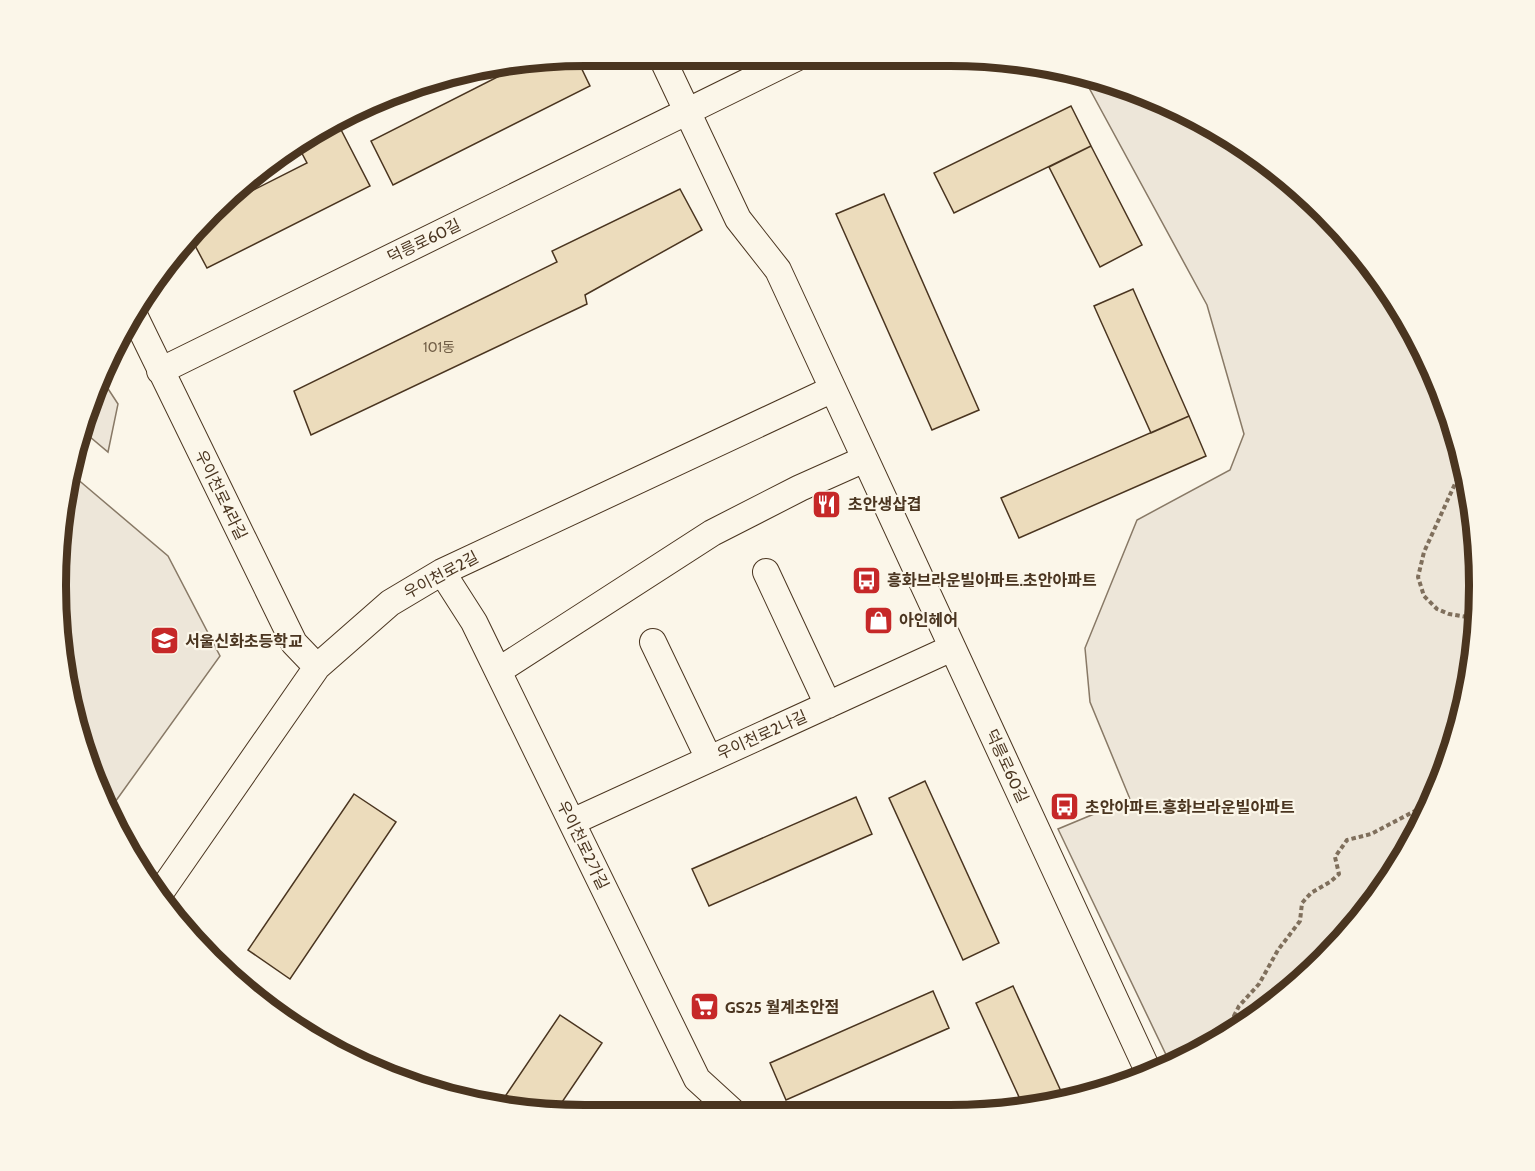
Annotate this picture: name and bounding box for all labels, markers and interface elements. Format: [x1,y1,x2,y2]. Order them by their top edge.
street label: 덕릉로60길 [384,215,464,267]
house number: 101동 [423,338,455,356]
street label: 우이천로4라길 [191,447,251,543]
restaurant icon: 초안생삽겹 [811,488,843,520]
place label: 초안생삽겹 [848,495,922,514]
street label: 우이천로2길 [400,547,482,603]
bus stop icon: 흥화브라운빌아파트.초안아파트 [850,564,882,596]
place label: 흥화브라운빌아파트.초안아파트 [887,571,1097,590]
shop icon: 아인헤어 [862,604,894,636]
place label: 아인헤어 [899,611,958,630]
school or university icon: 서울신화초등학교 [148,625,180,657]
place label: 서울신화초등학교 [185,632,303,651]
street label: 우이천로2나길 [714,707,810,763]
street label: 덕릉로60길 [982,726,1032,806]
bus stop icon: 초안아파트.흥화브라운빌아파트 [1048,791,1080,823]
street label: 우이천로2가길 [553,797,613,893]
place label: 초안아파트.흥화브라운빌아파트 [1085,798,1295,817]
supermarket icon: GS25 월계초안점 [688,991,720,1023]
place label: GS25 월계초안점 [725,998,839,1017]

